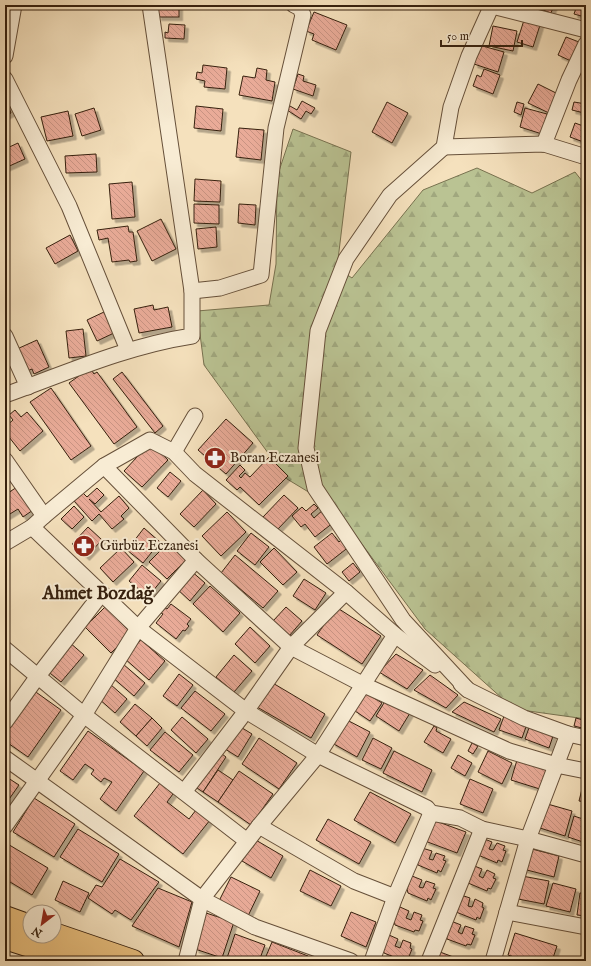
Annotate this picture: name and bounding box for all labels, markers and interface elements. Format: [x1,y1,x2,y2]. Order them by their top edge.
scale bar [441,22,522,48]
text: 50 m [447,29,469,44]
pharmacy icon: Boran Eczanesi [202,445,228,471]
place label: Boran Eczanesi [230,449,320,467]
pharmacy icon: Gürbüz Eczanesi [71,533,97,559]
place label: Gürbüz Eczanesi [100,537,199,555]
district label: Ahmet Bozdağ [41,583,155,606]
north arrow [22,904,62,944]
text: N [29,923,46,941]

